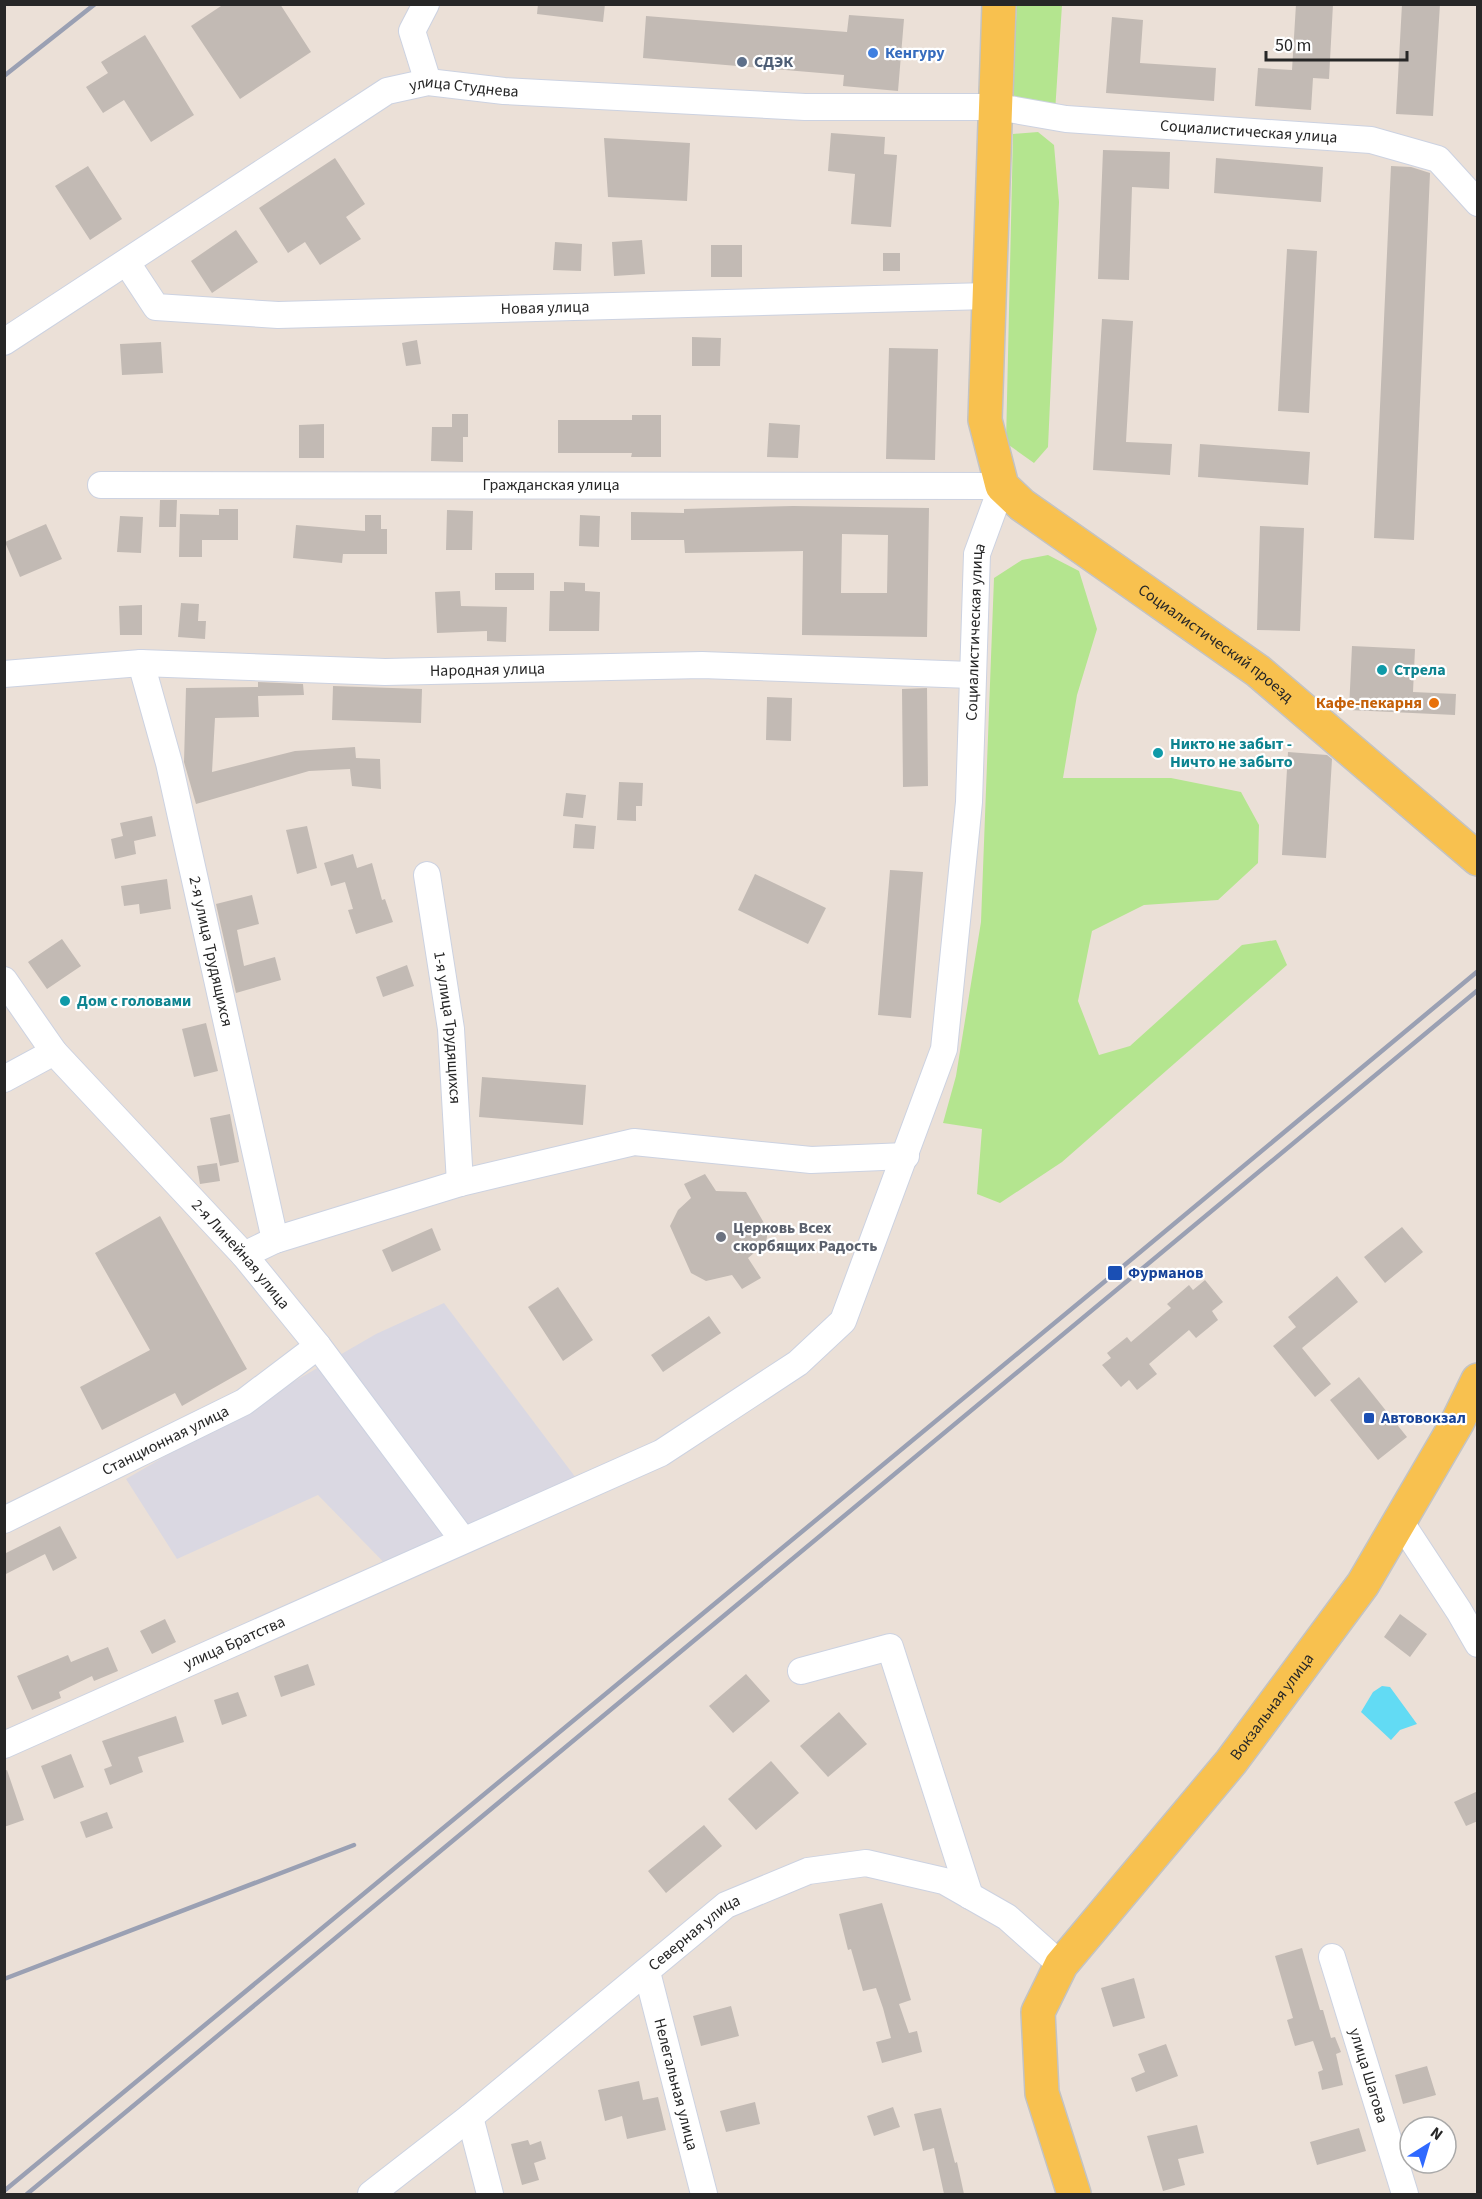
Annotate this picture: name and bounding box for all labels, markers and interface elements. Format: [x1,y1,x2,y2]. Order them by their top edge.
scale bar [1266,24,1407,62]
text: 50 m [1275,33,1311,58]
place label: Кенгуру [885,42,945,64]
marker: Кенгуру [866,46,880,60]
place label: СДЭК [754,51,793,73]
marker: СДЭК [735,55,749,69]
street label: улица Студнева [407,71,519,103]
street label: Социалистическая улица [1159,114,1338,149]
street label: Новая улица [500,296,590,320]
street label: Гражданская улица [482,474,620,496]
street label: Социалистическая улица [961,540,991,721]
street label: Социалистический проезд [1134,579,1299,708]
street label: Народная улица [430,657,545,682]
place label: Стрела [1394,659,1446,681]
marker: Стрела [1375,663,1389,677]
place label: Кафе-пекарня [1316,692,1422,714]
marker: Кафе-пекарня [1427,696,1441,710]
place label: Никто не забыт - Ничто не забыто [1170,733,1293,773]
marker: Никто не забыт - Ничто не забыто [1151,746,1165,760]
street label: 2-я улица Трудящихся [183,874,238,1029]
street label: 1-я улица Трудящихся [428,950,466,1105]
place label: Дом с головами [77,990,191,1012]
marker: Дом с головами [58,994,72,1008]
street label: 2-я Линейная улица [186,1194,295,1314]
place label: Церковь Всех скорбящих Радость [733,1217,878,1257]
marker: Церковь Всех скорбящих Радость [714,1230,728,1244]
place label: Фурманов [1128,1262,1203,1284]
marker: Фурманов [1106,1264,1124,1282]
street label: Станционная улица [98,1400,233,1481]
place label: Автовокзал [1380,1407,1466,1429]
marker: Автовокзал [1362,1411,1376,1425]
street label: улица Братства [180,1610,289,1675]
street label: Вокзальная улица [1225,1649,1319,1765]
street label: Северная улица [643,1889,744,1976]
street label: Нелегальная улица [648,2016,703,2153]
street label: улица Шагова [1344,2025,1393,2126]
north arrow [1398,2115,1458,2175]
text: N [1426,2122,1447,2146]

